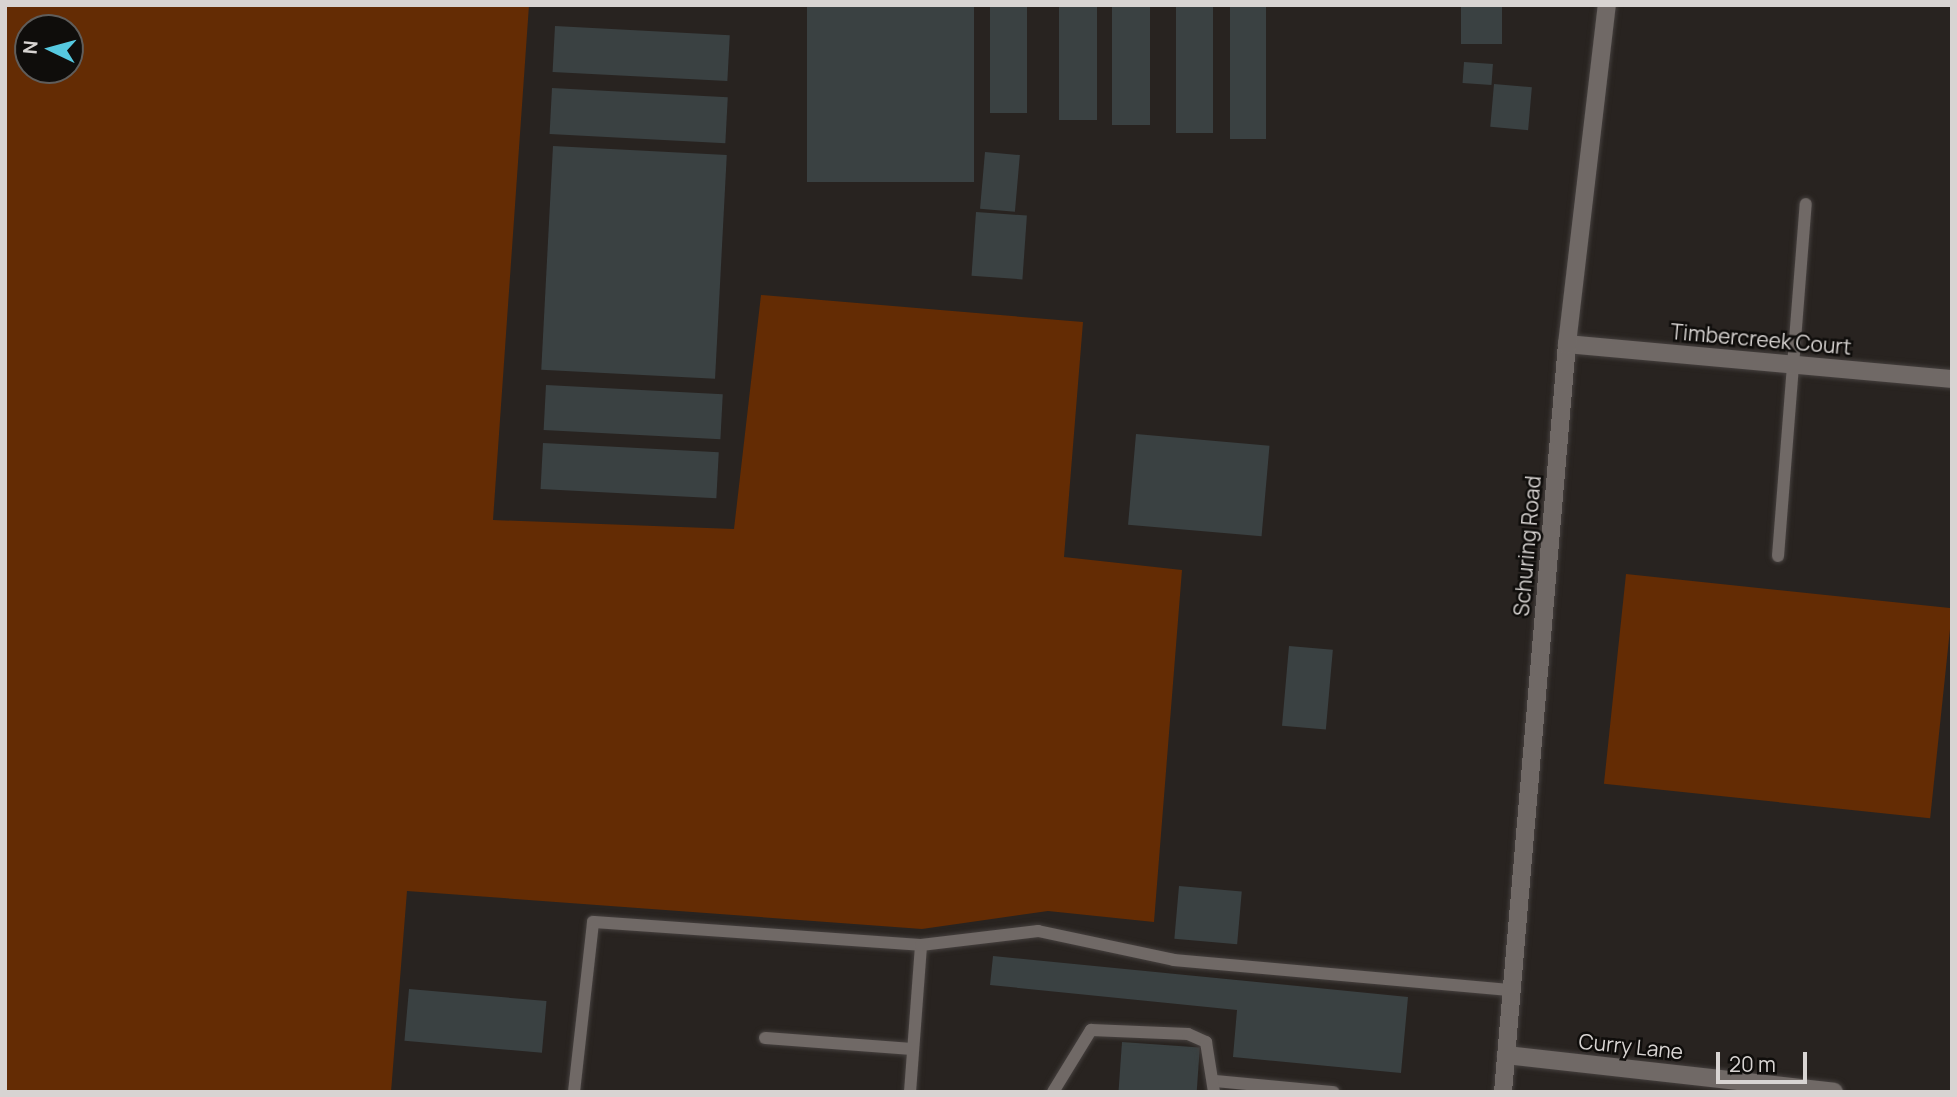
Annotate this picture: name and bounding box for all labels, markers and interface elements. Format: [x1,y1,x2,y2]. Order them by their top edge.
north arrow [14,14,84,84]
text: N [17,39,44,55]
street label: Timbercreek Court [1670,319,1852,359]
street label: Schuring Road [1508,475,1546,617]
street label: Curry Lane [1578,1028,1684,1064]
scale bar [1719,1038,1810,1082]
text: 20 m [1729,1050,1776,1078]

